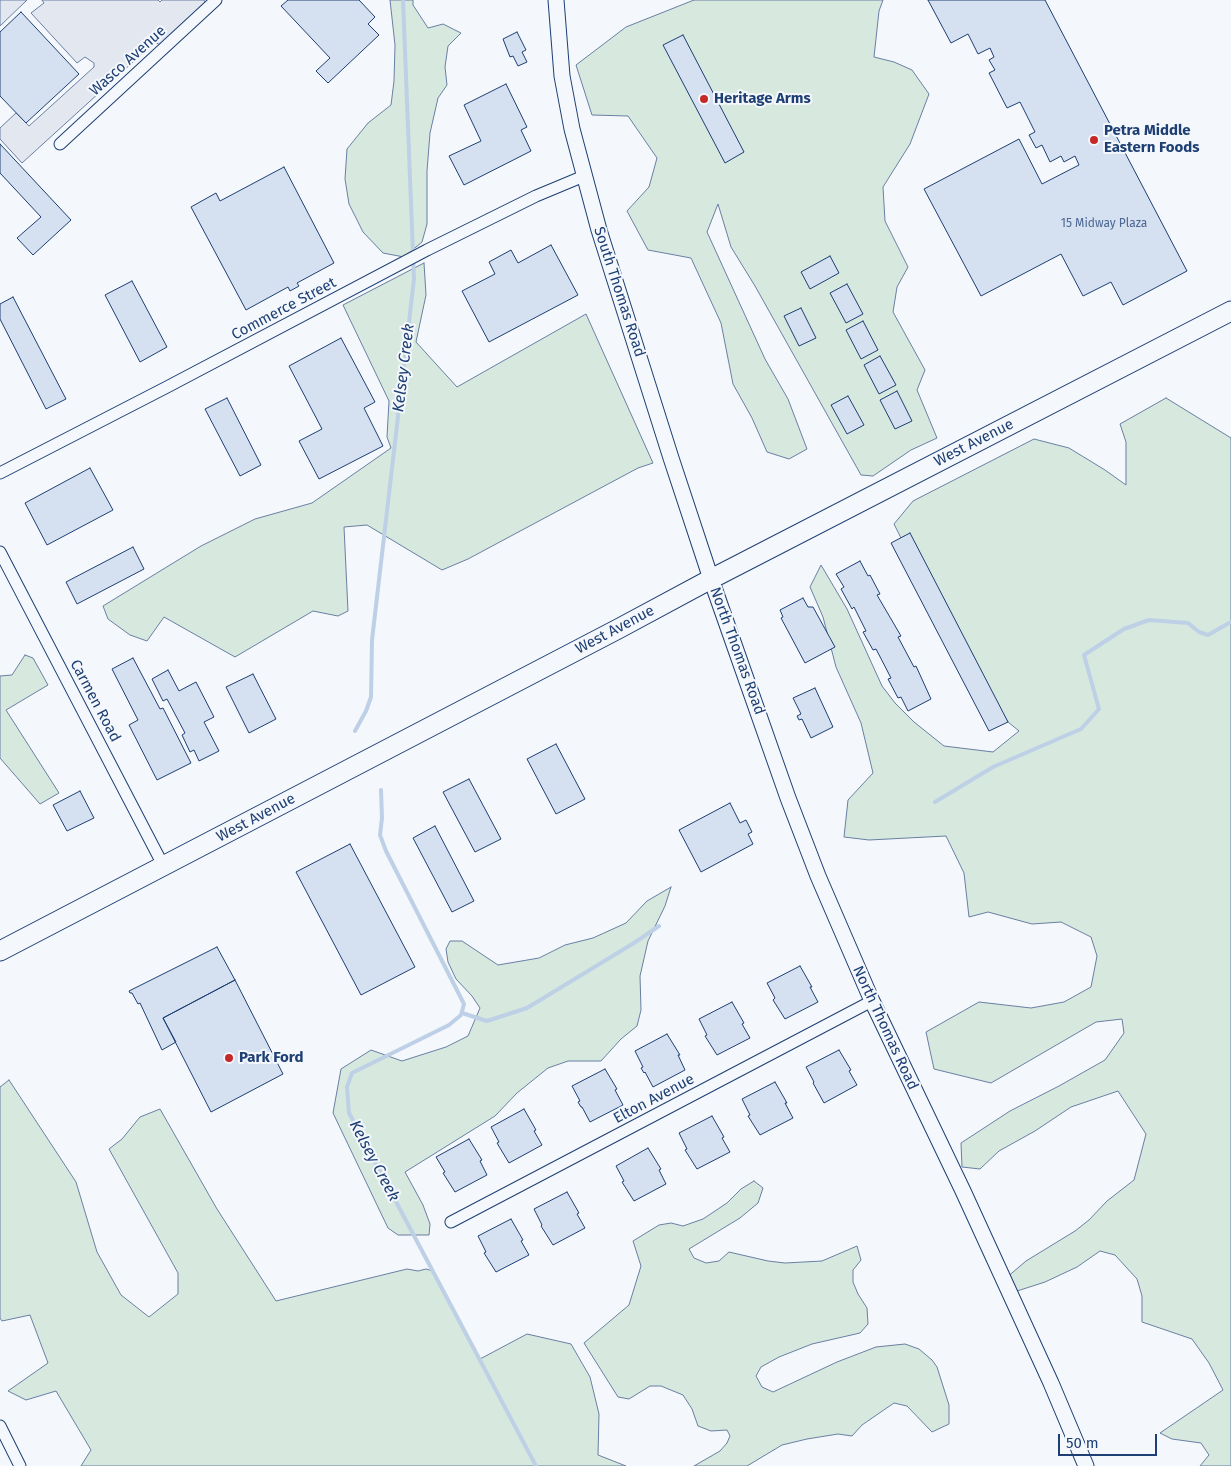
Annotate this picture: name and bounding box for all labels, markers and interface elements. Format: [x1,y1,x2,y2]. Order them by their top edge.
street label: Wasco Avenue [86,22,170,100]
place label: Heritage Arms [714,90,811,108]
marker: Heritage Arms [698,93,710,105]
place label: Petra Middle Eastern Foods [1104,122,1200,157]
marker: Petra Middle Eastern Foods [1088,134,1100,146]
house number: 15 Midway Plaza [1061,217,1147,231]
street label: South Thomas Road [589,225,649,359]
street label: Commerce Street [229,274,339,344]
water label: Kelsey Creek [389,323,419,413]
street label: West Avenue [931,415,1017,471]
street label: North Thomas Road [706,585,768,717]
street label: West Avenue [573,602,657,658]
street label: Carmen Road [66,657,124,745]
street label: West Avenue [214,790,298,846]
street label: North Thomas Road [848,963,922,1093]
place label: Park Ford [239,1049,303,1067]
marker: Park Ford [223,1052,235,1064]
street label: Elton Avenue [611,1070,697,1128]
water label: Kelsey Creek [345,1117,403,1205]
scale bar [1061,1424,1160,1456]
text: 50 m [1066,1434,1099,1452]

